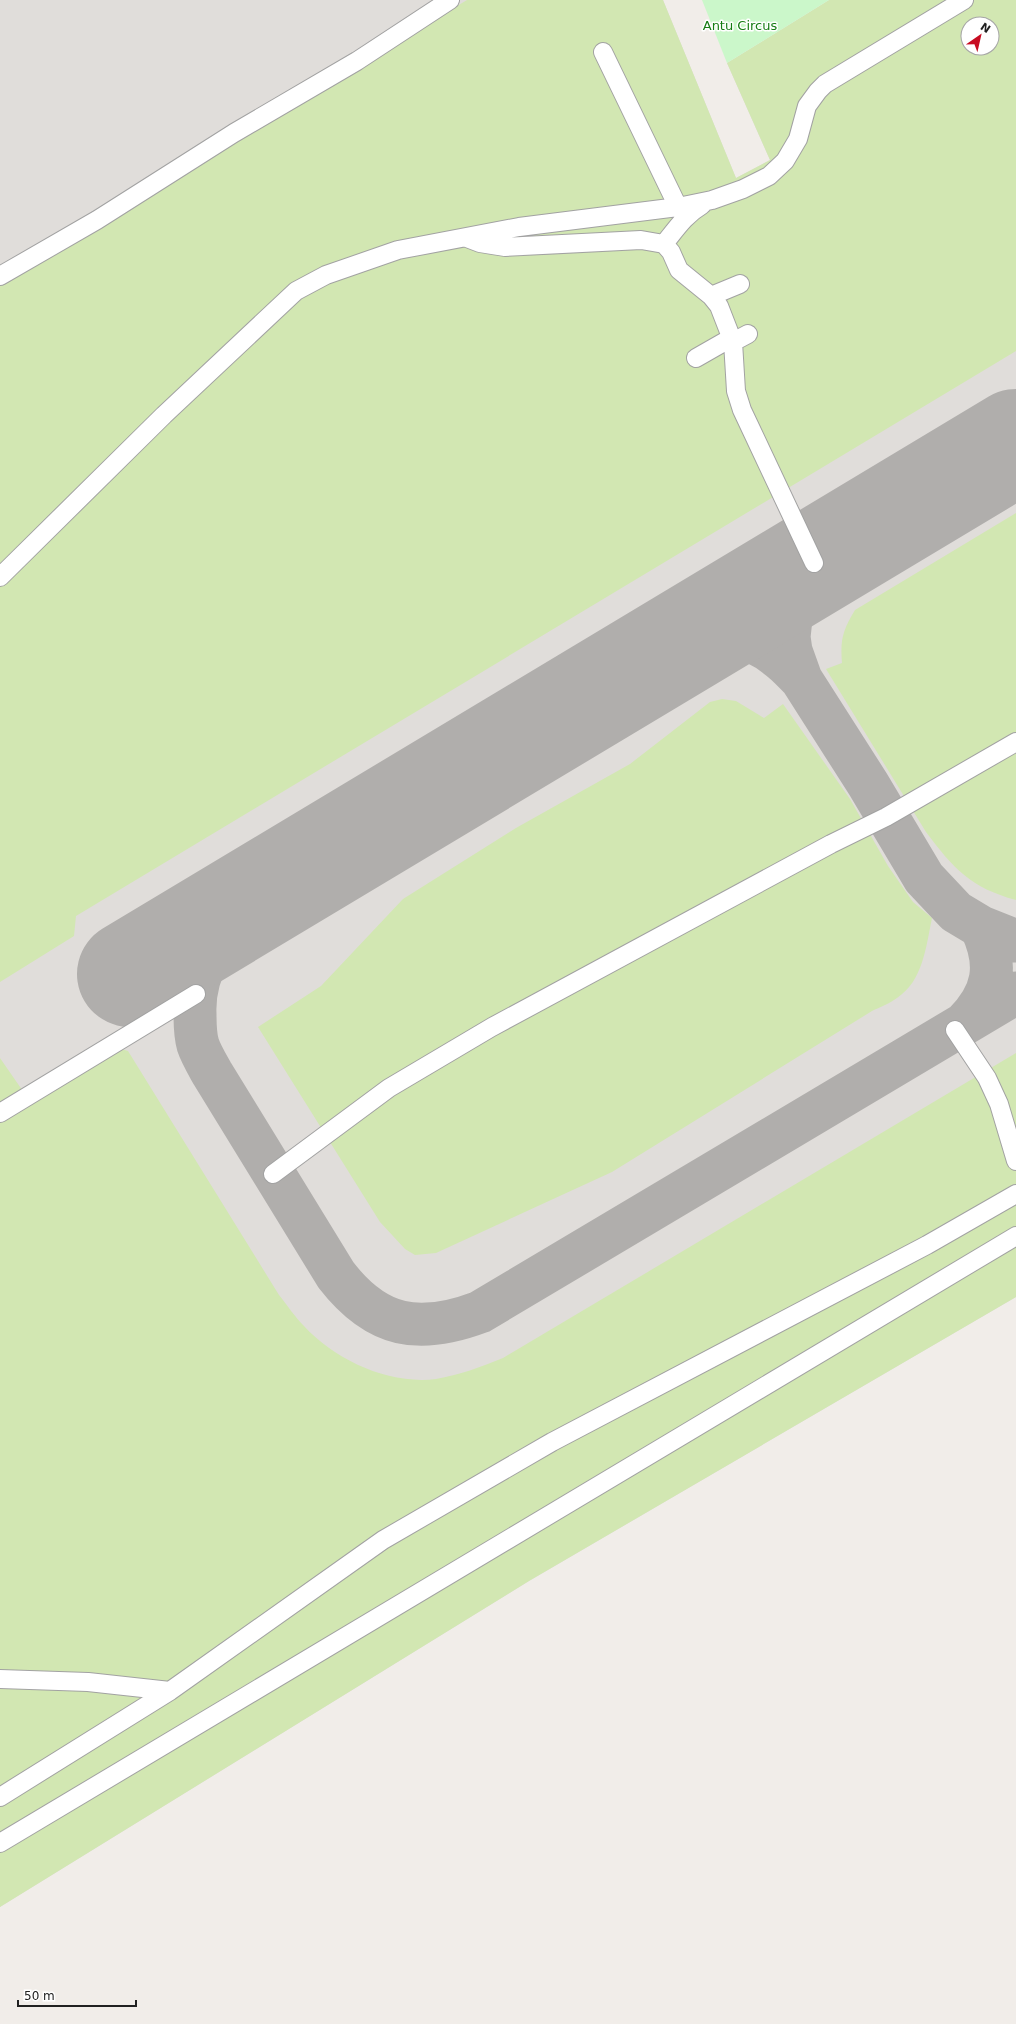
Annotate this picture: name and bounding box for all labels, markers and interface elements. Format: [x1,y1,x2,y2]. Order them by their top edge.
north arrow [960,16,1000,56]
park label: Antu Circus [703,18,777,33]
text: N [978,20,993,36]
scale bar [18,1982,136,2008]
text: 50 m [24,1989,55,2003]

